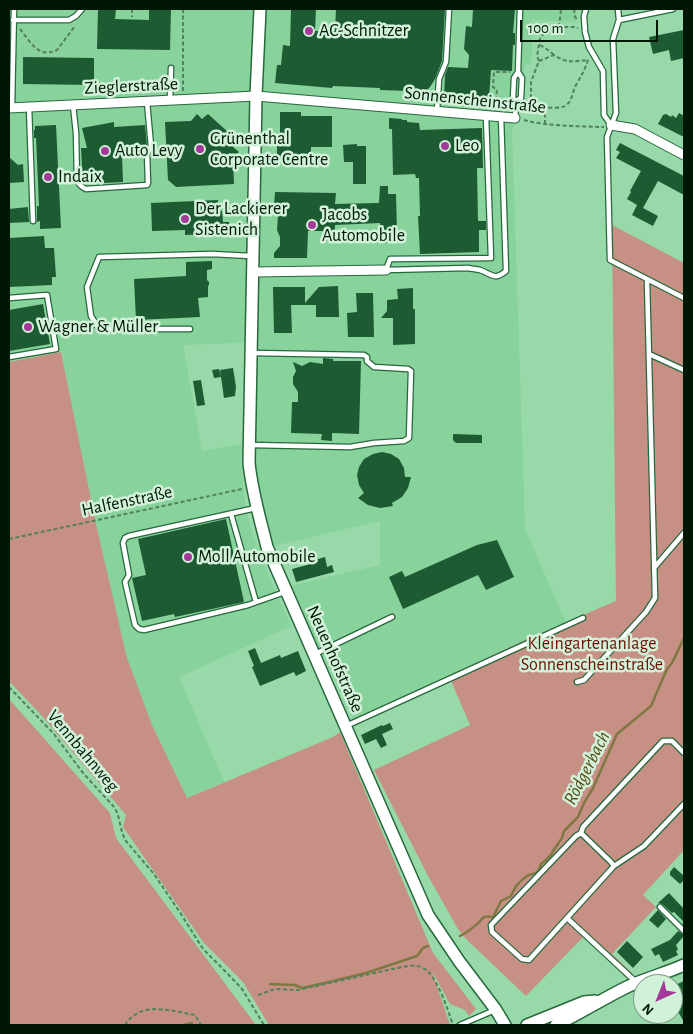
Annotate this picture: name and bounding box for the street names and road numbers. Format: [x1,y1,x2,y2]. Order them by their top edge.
street label: Zieglerstraße [84,73,178,99]
street label: Sonnenscheinstraße [403,82,547,118]
street label: Halfenstraße [80,481,174,521]
street label: Neuenhofstraße [302,602,368,716]
street label: Vennbahnweg [42,706,124,796]

